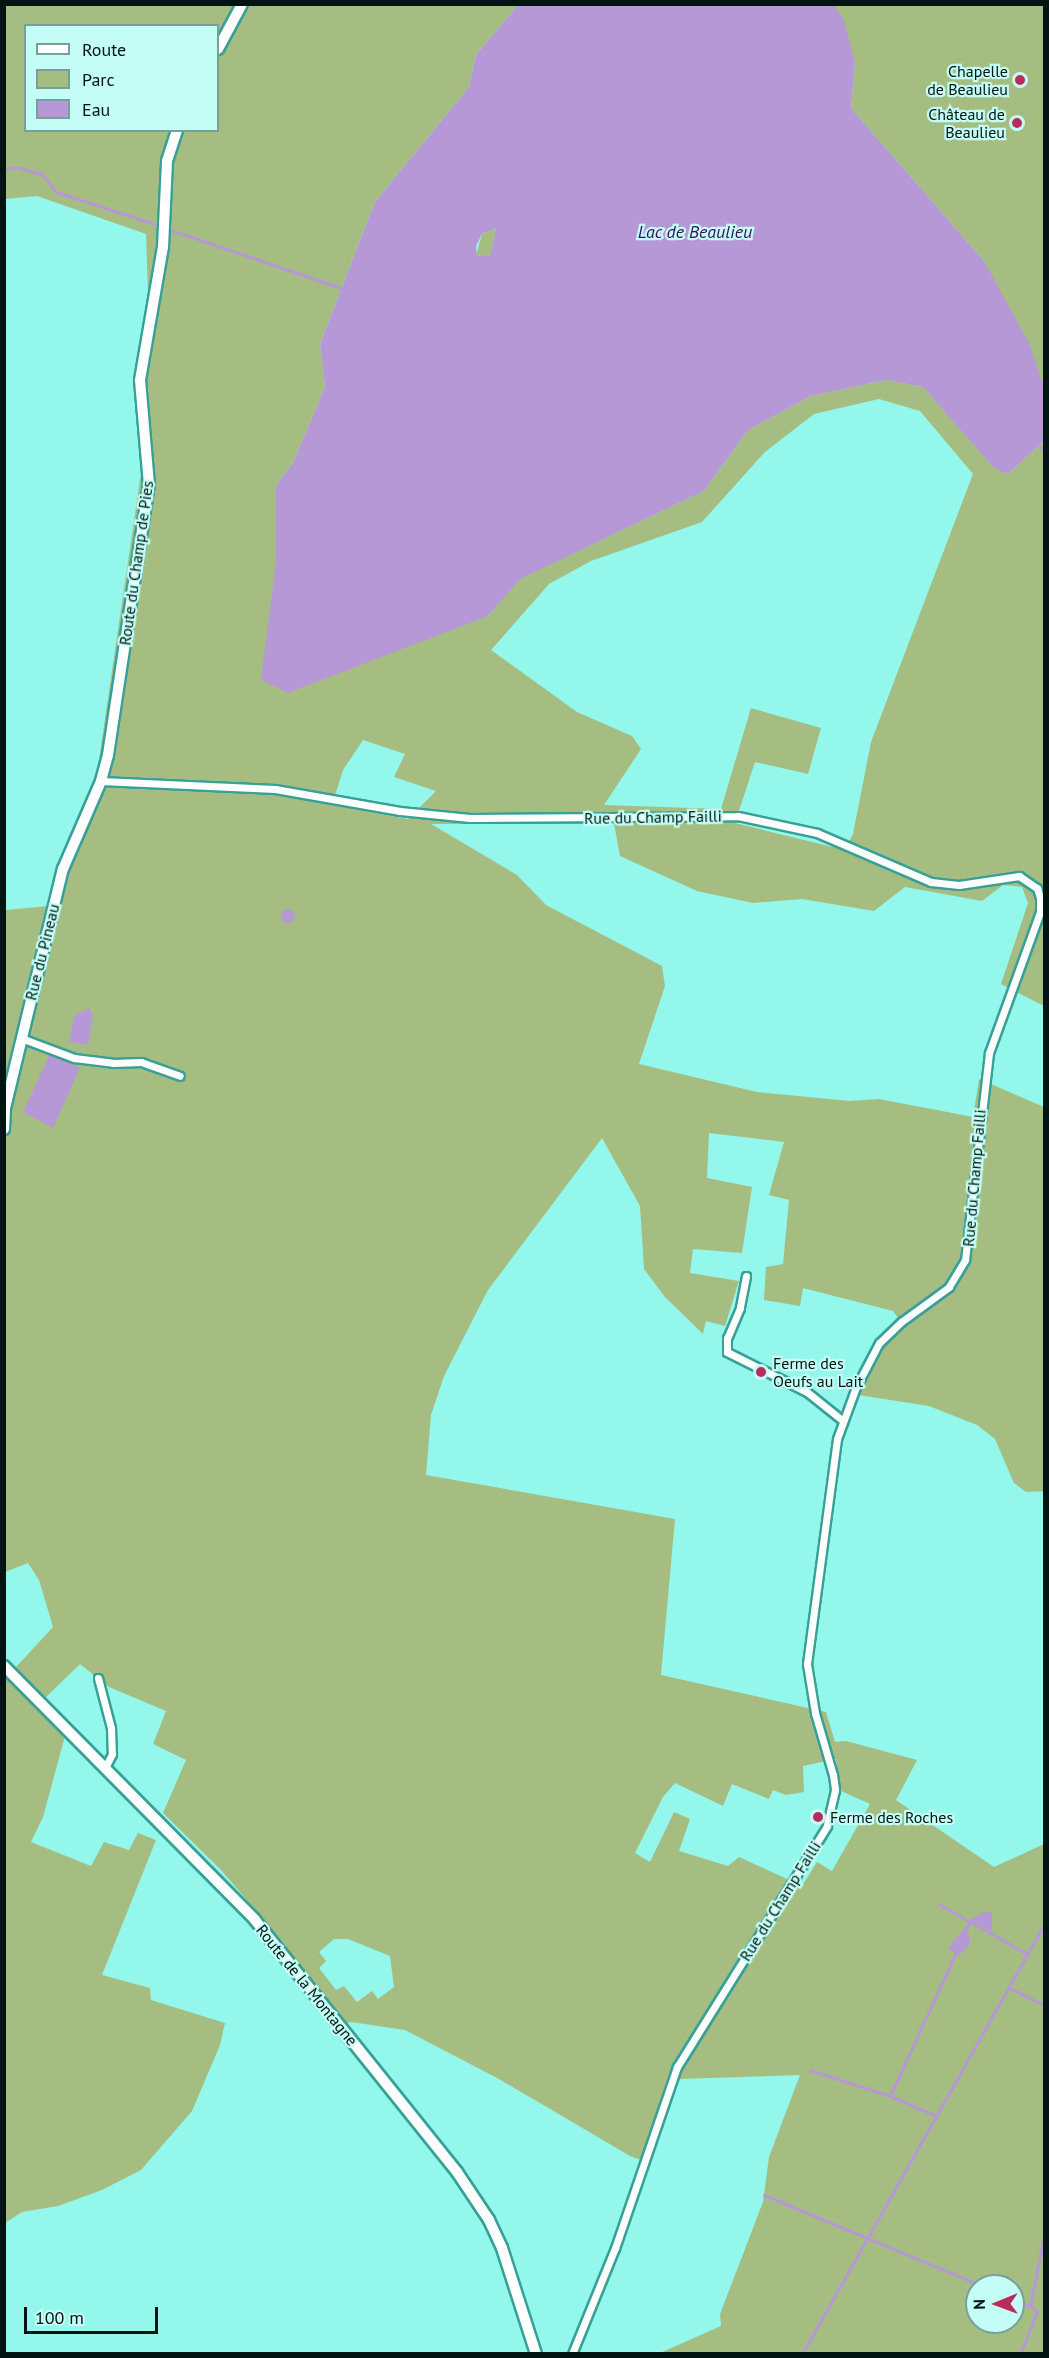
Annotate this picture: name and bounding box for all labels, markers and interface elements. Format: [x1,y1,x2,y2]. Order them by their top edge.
legend [24,24,219,132]
text: Route [82,38,126,61]
place label: Chapelle de Beaulieu [927,61,1008,99]
text: Parc [82,68,115,91]
marker: Chapelle de Beaulieu [1013,73,1027,87]
text: Eau [82,98,110,121]
place label: Château de Beaulieu [928,104,1005,142]
marker: Château de Beaulieu [1010,116,1024,130]
water label: Lac de Beaulieu [637,221,753,243]
street label: Route du Champ de Pies [115,479,157,647]
street label: Rue du Champ Failli [584,806,722,828]
street label: Rue du Pineau [21,902,63,1002]
street label: Rue du Champ Failli [958,1109,990,1247]
place label: Ferme des Oeufs au Lait [773,1353,863,1391]
marker: Ferme des Oeufs au Lait [754,1365,768,1379]
place label: Ferme des Roches [830,1807,953,1827]
marker: Ferme des Roches [811,1810,825,1824]
street label: Rue du Champ Failli [735,1837,825,1965]
street label: Route de la Montagne [252,1921,362,2049]
north arrow [965,2274,1025,2334]
scale bar [27,2295,160,2333]
text: N [969,2299,989,2310]
text: 100 m [35,2306,84,2329]

